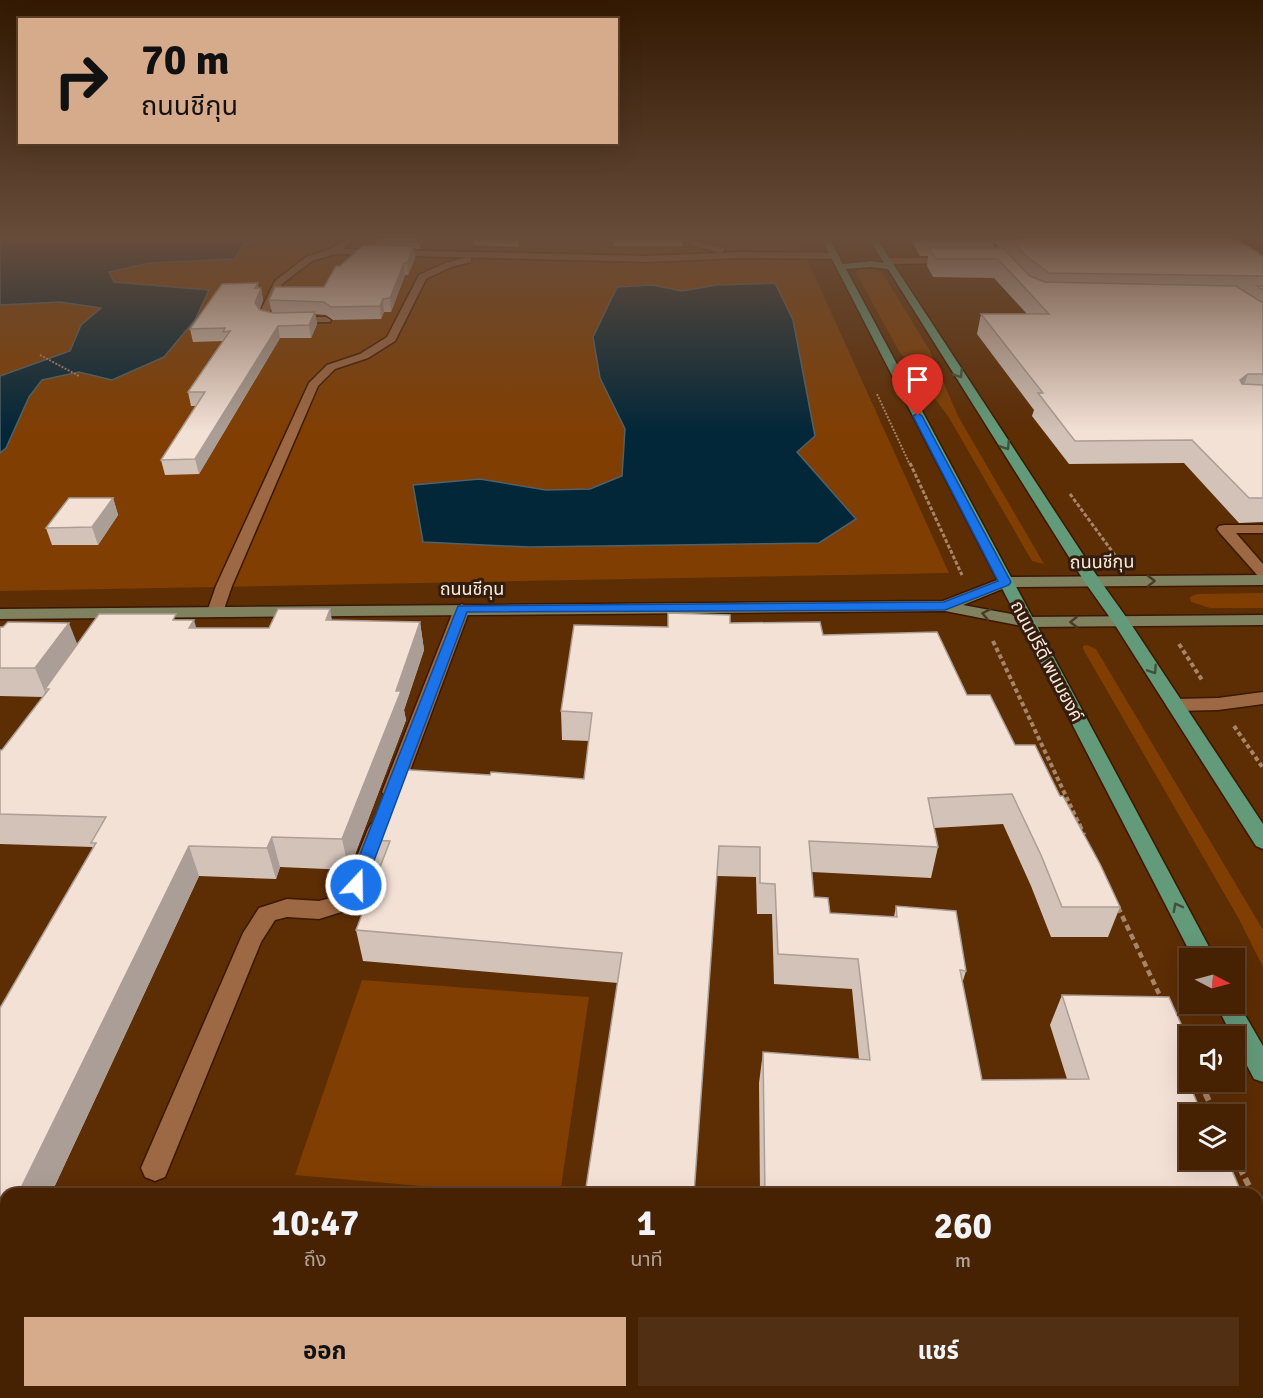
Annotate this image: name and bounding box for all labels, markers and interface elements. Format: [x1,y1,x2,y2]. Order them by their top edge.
text: 70 m [141,35,230,86]
icon: right [42,42,120,120]
text: ถนนชีกุน [141,90,238,123]
pin [892,354,943,416]
icon: arrive [901,363,934,396]
one-way arrow [952,368,964,378]
one-way arrow [999,440,1010,451]
street label: ถนนชีกุน [1069,550,1135,574]
one-way arrow [1146,575,1155,587]
street label: ถนนชีกุน [440,578,504,600]
street label: ถนนปรีดี พนมยงค์ [1006,597,1088,725]
one-way arrow [981,608,991,621]
one-way arrow [1069,615,1078,628]
one-way arrow [1145,664,1157,674]
position arrow [324,853,388,917]
one-way arrow [1172,902,1184,913]
north arrow [1179,948,1245,1014]
map controls [1179,948,1245,1170]
button: sound [1179,1026,1245,1092]
button: layers [1179,1104,1245,1170]
text: 10:47 [271,1201,359,1246]
text: 1 [637,1201,656,1246]
text: 260 [934,1204,992,1249]
text: ถึง [304,1247,327,1272]
text: นาที [630,1247,663,1272]
text: m [955,1248,971,1273]
button: ออก [24,1317,626,1386]
button: แชร์ [638,1317,1239,1386]

